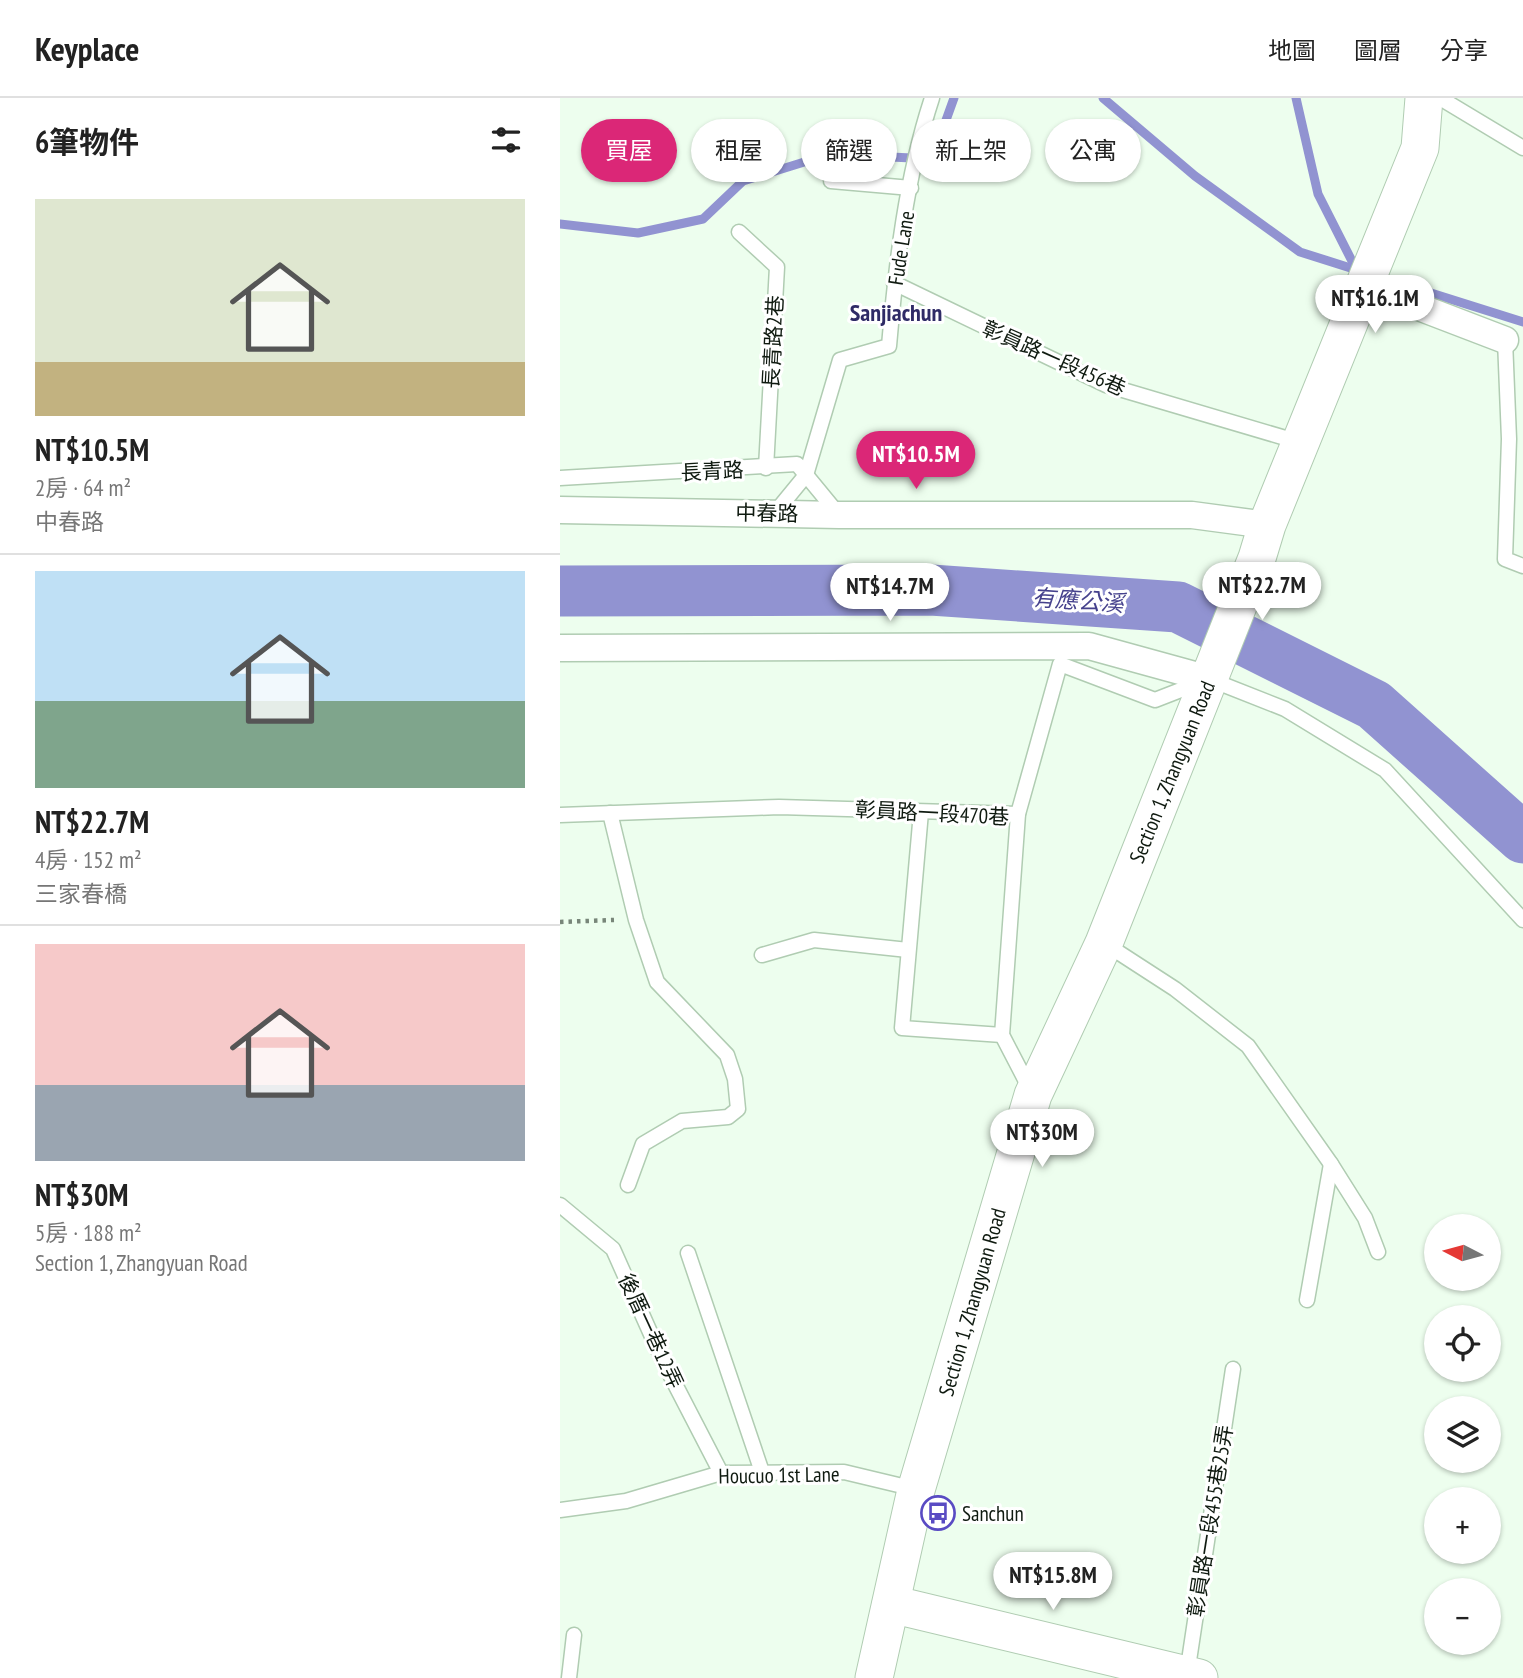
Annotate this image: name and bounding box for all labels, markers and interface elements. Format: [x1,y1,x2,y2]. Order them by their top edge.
text: Keyplace [35,27,139,70]
text: 地圖 [1268,35,1316,66]
text: 圖層 [1354,35,1402,66]
text: 分享 [1440,35,1488,66]
chip: 買屋 [581,119,677,182]
chip: 租屋 [691,119,787,182]
chip: 篩選 [801,119,897,182]
chip: 新上架 [911,119,1031,182]
chip: 公寓 [1045,119,1141,182]
icon: filters [487,121,525,159]
text: 6筆物件 [35,122,139,161]
street label: Fude Lane [882,209,920,287]
icon: home [217,244,343,370]
pin: NT$16.1M [1303,275,1447,335]
text: NT$16.1M [1331,283,1419,312]
street label: 長青路2巷 [757,295,789,389]
district label: Sanjiachun [850,297,942,328]
street label: 彰員路一段456巷 [978,314,1130,402]
text: NT$10.5M [35,430,149,469]
pin: NT$10.5M [844,432,988,491]
text: NT$10.5M [872,439,960,468]
street label: 長青路 [680,456,744,486]
text: 2房 · 64 m² [35,473,131,502]
street label: 中春路 [735,499,799,527]
text: 中春路 [35,507,104,536]
pin: NT$22.7M [1190,562,1334,622]
pin: NT$14.7M [818,564,962,623]
text: NT$22.7M [1218,570,1306,599]
text: NT$14.7M [846,571,934,600]
water label: 有應公溪 [1031,582,1128,618]
icon: home [217,616,343,742]
street label: Section 1, Zhangyuan Road [1123,677,1221,867]
street label: 彰員路一段470巷 [854,795,1010,831]
text: NT$22.7M [35,802,149,841]
text: 4房 · 152 m² [35,845,142,874]
text: 三家春橋 [35,879,127,908]
icon: home [217,990,343,1116]
pin: NT$30M [985,1110,1099,1169]
text: NT$30M [1006,1117,1078,1146]
text: NT$30M [35,1175,128,1214]
street label: Section 1, Zhangyuan Road [932,1205,1012,1399]
north arrow [1424,1214,1502,1292]
map controls [1424,1214,1501,1655]
text: 5房 · 188 m² [35,1218,142,1247]
text: Section 1, Zhangyuan Road [35,1248,248,1277]
street label: 後厝一巷12弄 [613,1269,689,1393]
button: locate [1424,1305,1501,1382]
button: layers [1424,1396,1501,1473]
street label: 彰員路一段455巷25弄 [1181,1423,1239,1619]
street label: Houcuo 1st Lane [718,1460,840,1490]
button: + [1424,1487,1501,1564]
bus stop icon: Sanchun [919,1494,957,1532]
place label: Sanchun [962,1500,1024,1527]
pin: NT$15.8M [981,1552,1125,1612]
text: NT$15.8M [1009,1560,1097,1589]
button: − [1424,1578,1501,1655]

